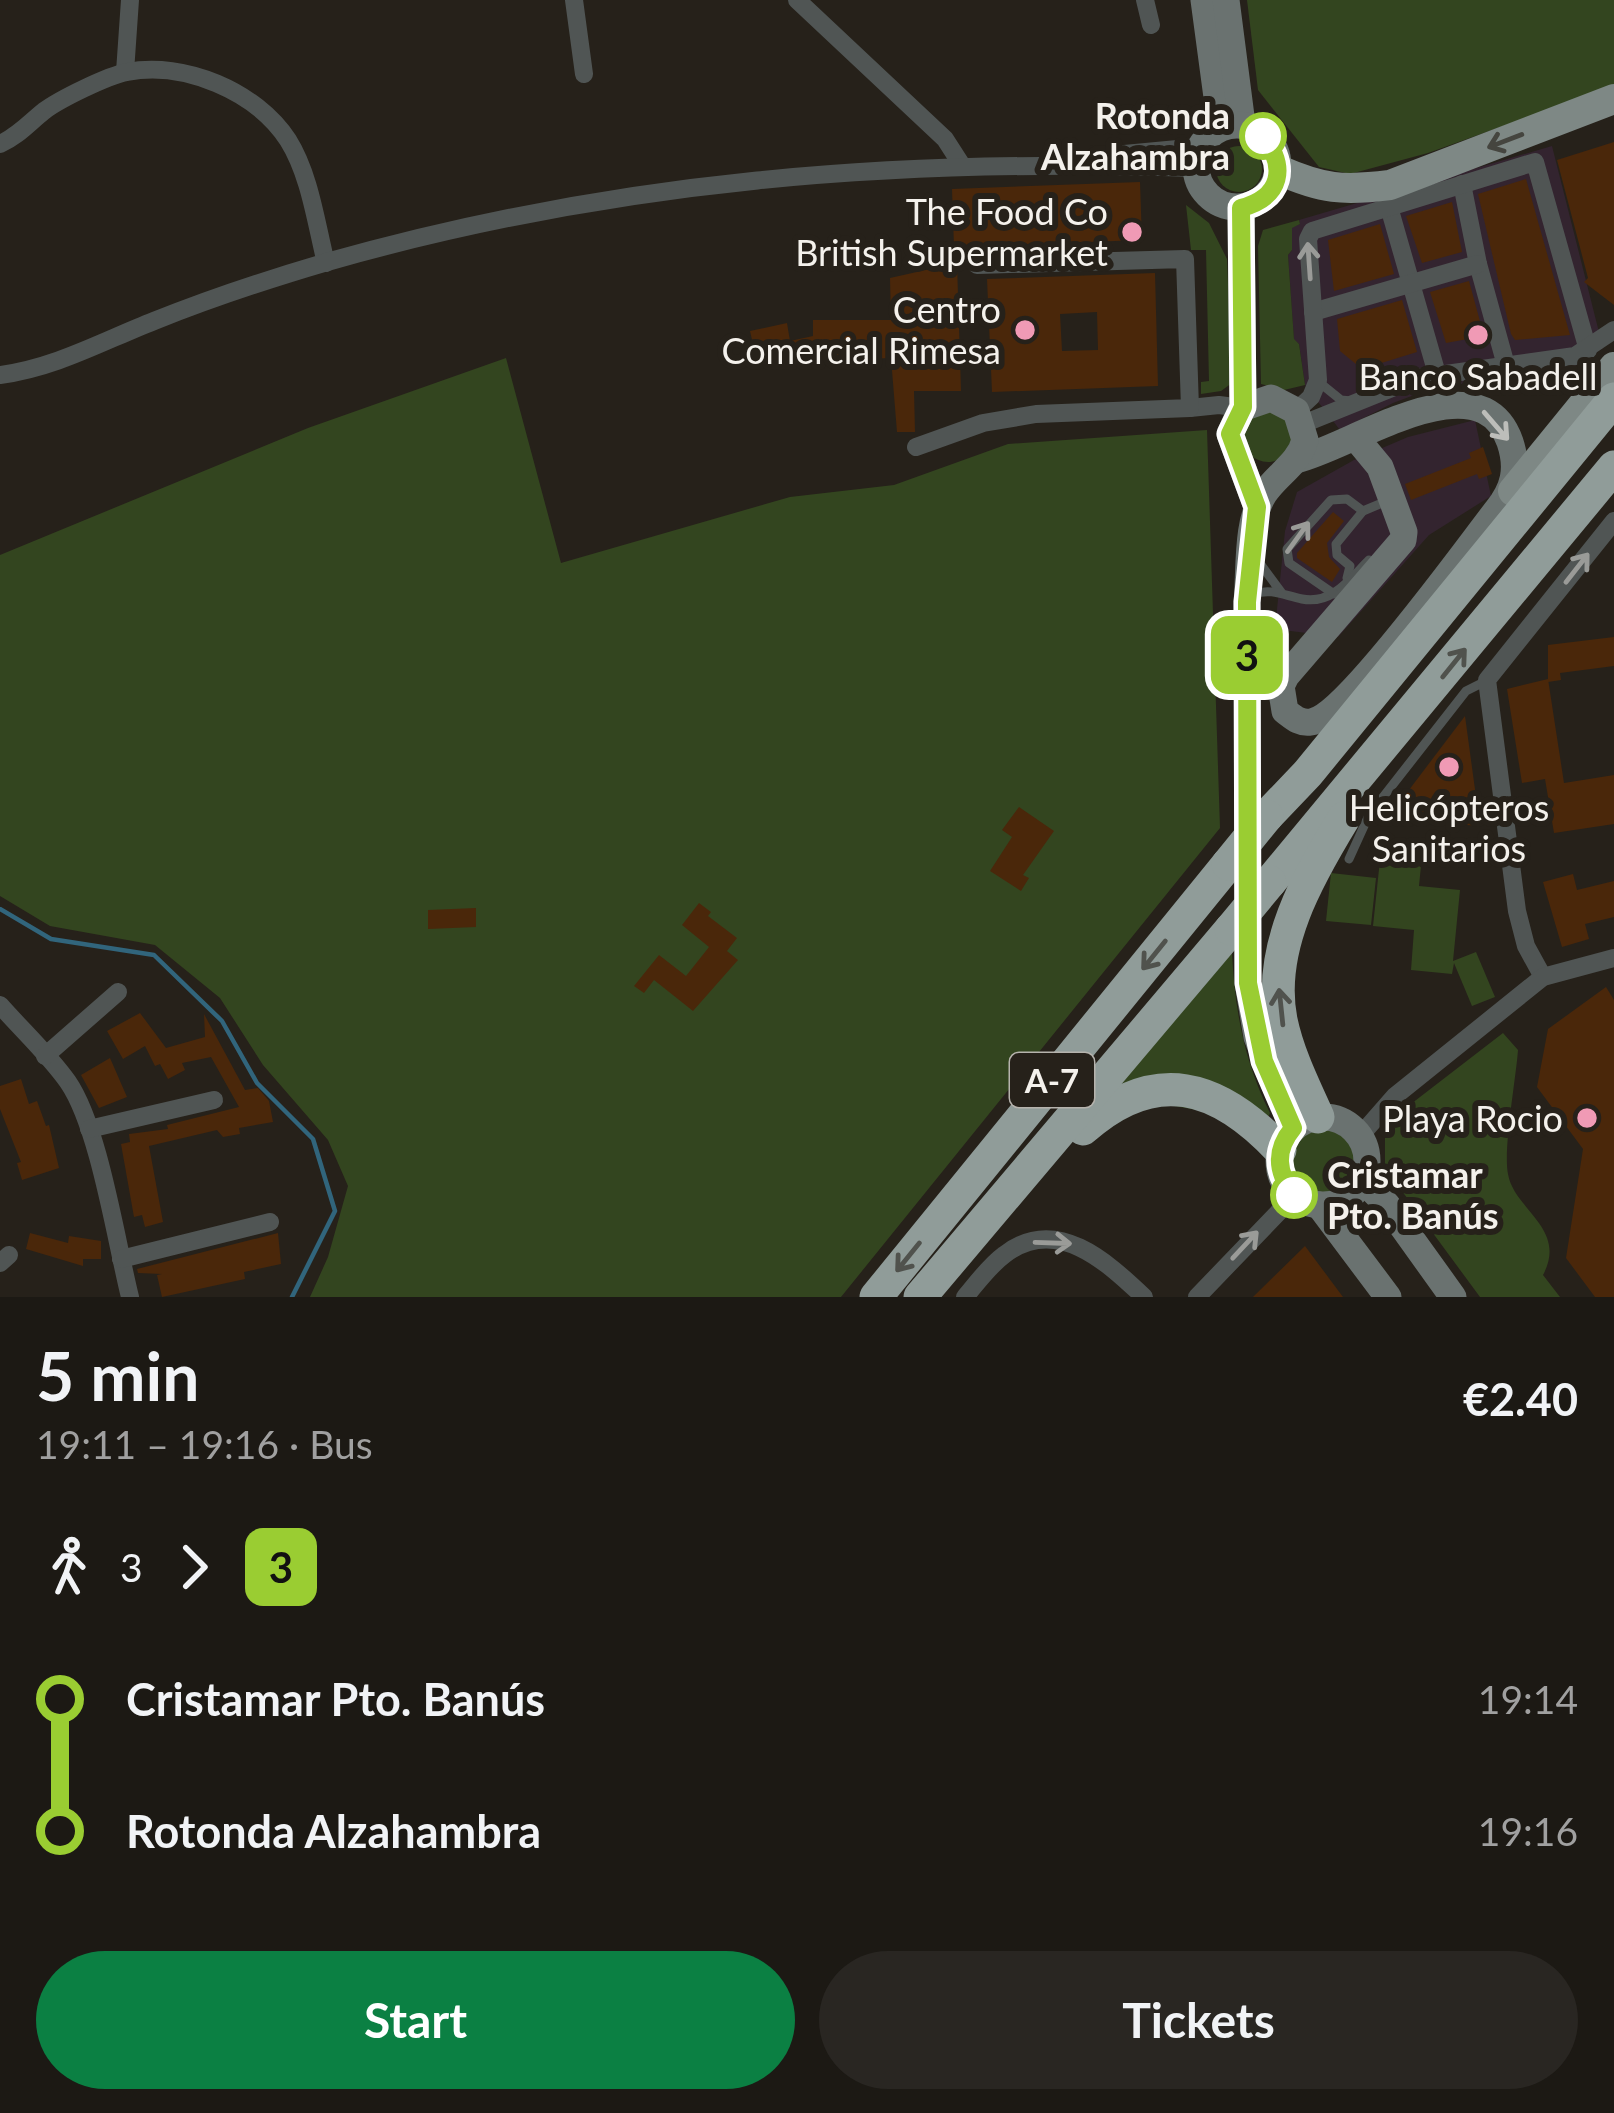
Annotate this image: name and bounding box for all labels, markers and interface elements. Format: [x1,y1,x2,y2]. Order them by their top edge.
place label: Rotonda Alzahambra [1040,93,1230,178]
marker: Rotonda Alzahambra [1241,114,1285,158]
one-way arrow [1487,131,1524,153]
place label: The Food Co British Supermarket [795,189,1108,274]
marker: The Food Co British Supermarket [1119,219,1145,245]
one-way arrow [1298,242,1321,281]
place label: Centro Comercial Rimesa [721,287,1001,372]
marker: Centro Comercial Rimesa [1012,317,1038,343]
marker: Banco Sabadell [1465,322,1491,348]
place label: Banco Sabadell [1359,354,1597,398]
one-way arrow [1482,411,1510,441]
one-way arrow [1285,521,1311,553]
one-way arrow [1563,552,1590,584]
line badge: 3 [1208,616,1286,694]
text: 3 [1235,630,1259,680]
one-way arrow [1441,648,1467,680]
marker: Helicópteros Sanitarios [1436,754,1462,780]
place label: Helicópteros Sanitarios [1349,785,1549,870]
one-way arrow [1142,938,1168,970]
one-way arrow [1269,988,1292,1027]
road number: A-7 [1010,1053,1094,1107]
place label: Playa Rocio [1382,1096,1563,1140]
marker: Playa Rocio [1574,1105,1600,1131]
place label: Cristamar Pto. Banús [1327,1152,1499,1237]
marker: Cristamar Pto. Banús [1272,1173,1316,1217]
one-way arrow [1230,1231,1259,1261]
one-way arrow [1033,1232,1072,1255]
one-way arrow [896,1241,922,1273]
text: 5 min [36,1336,200,1415]
text: €2.40 [1463,1372,1578,1426]
text: 19:11 – 19:16 · Bus [36,1421,373,1467]
icon: walk [36,1534,102,1600]
icon: forward [161,1534,227,1600]
text: 3 [269,1542,293,1592]
text: 3 [120,1544,143,1590]
text: Cristamar Pto. Banús [126,1672,545,1726]
text: 19:14 [1478,1676,1578,1722]
text: Rotonda Alzahambra [126,1804,541,1858]
text: 19:16 [1478,1808,1578,1854]
button: Start [36,1951,795,2089]
button: Tickets [819,1951,1578,2089]

